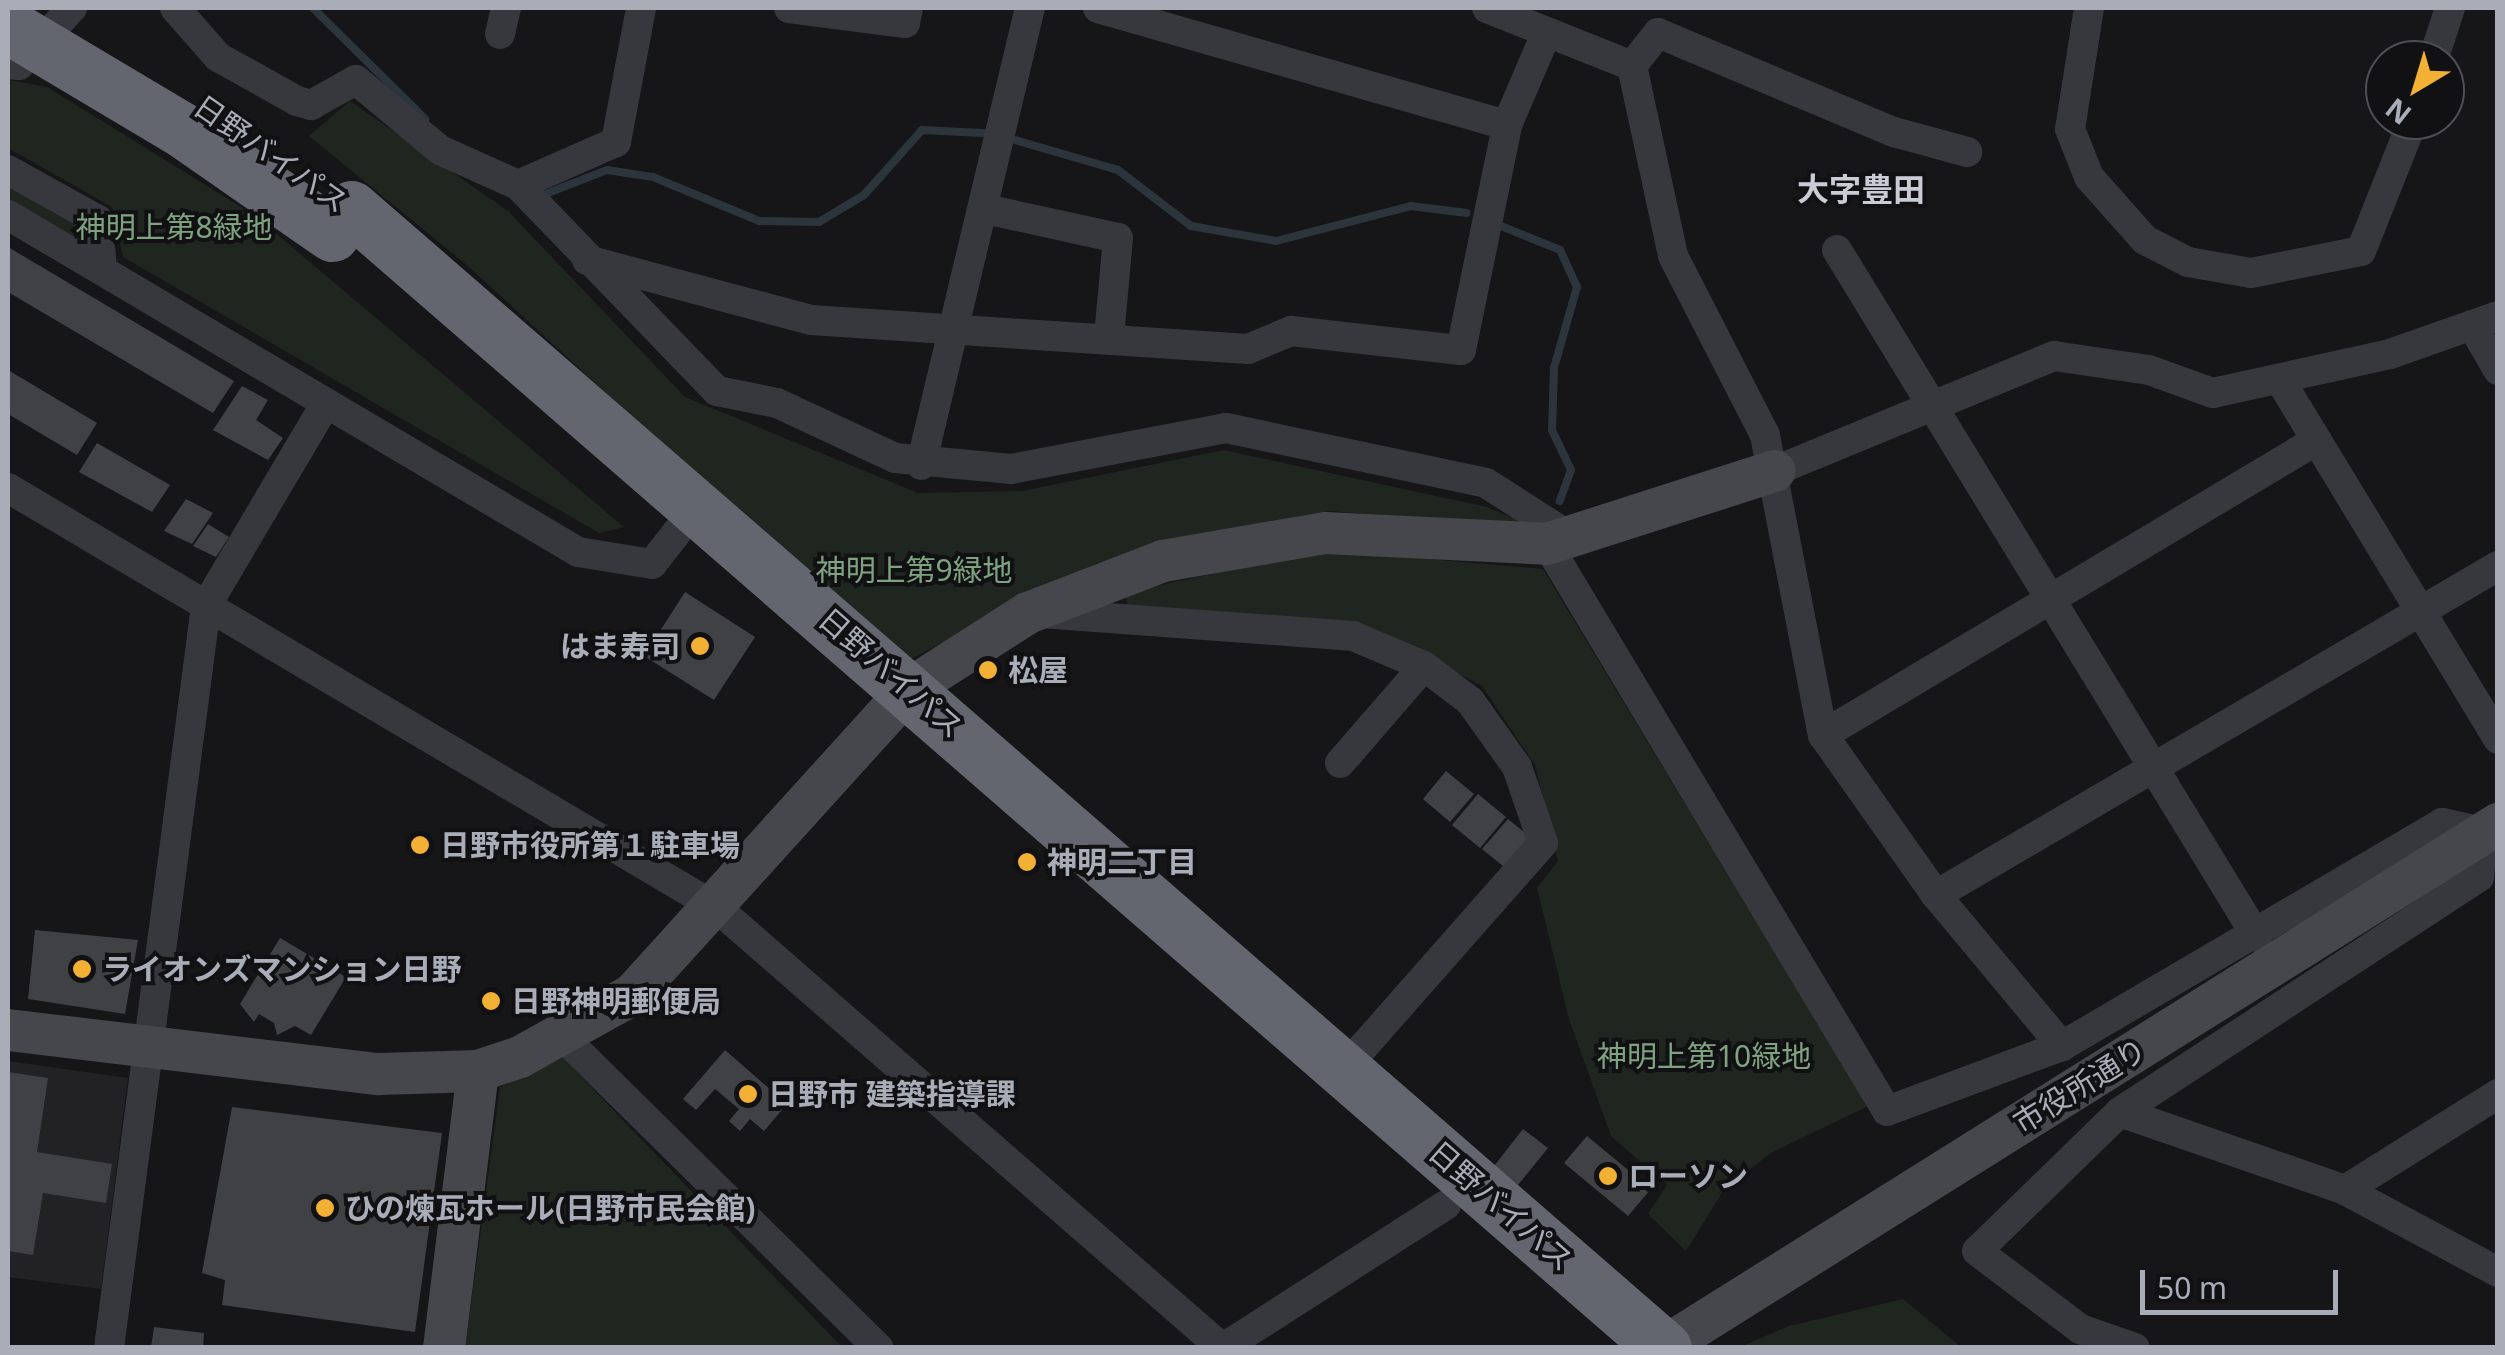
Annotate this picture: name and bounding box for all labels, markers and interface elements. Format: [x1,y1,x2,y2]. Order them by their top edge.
north arrow [2365,40,2465,140]
street label: 日野バイパス [187,88,355,220]
text: N [2377,90,2418,134]
district label: 大字豊田 [1797,170,1925,208]
park label: 神明上第8緑地 [75,209,273,245]
park label: 神明上第9緑地 [815,552,1013,588]
street label: 日野バイパス [811,600,971,746]
place label: はま寿司 [560,628,680,664]
marker: はま寿司 [689,635,711,657]
place label: 松屋 [1008,652,1068,688]
marker: 松屋 [977,659,999,681]
place label: 日野市役所第１駐車場 [440,827,740,863]
marker: 日野市役所第１駐車場 [409,834,431,856]
place label: 神明二丁目 [1047,844,1197,880]
marker: 神明二丁目 [1016,851,1038,873]
place label: ライオンズマンション日野 [102,951,462,987]
marker: ライオンズマンション日野 [71,958,93,980]
place label: 日野神明郵便局 [511,983,721,1019]
marker: 日野神明郵便局 [480,990,502,1012]
street label: 市役所通り [2007,1031,2153,1141]
park label: 神明上第10緑地 [1597,1038,1811,1074]
place label: 日野市 建築指導課 [768,1076,1016,1112]
marker: 日野市 建築指導課 [737,1083,759,1105]
street label: 日野バイパス [1421,1133,1581,1279]
place label: ローソン [1628,1158,1748,1194]
marker: ローソン [1597,1165,1619,1187]
place label: ひの煉瓦ホール(日野市民会館) [345,1190,755,1226]
marker: ひの煉瓦ホール(日野市民会館) [314,1197,336,1219]
scale bar [2145,1250,2342,1312]
text: 50 m [2157,1267,2227,1308]

